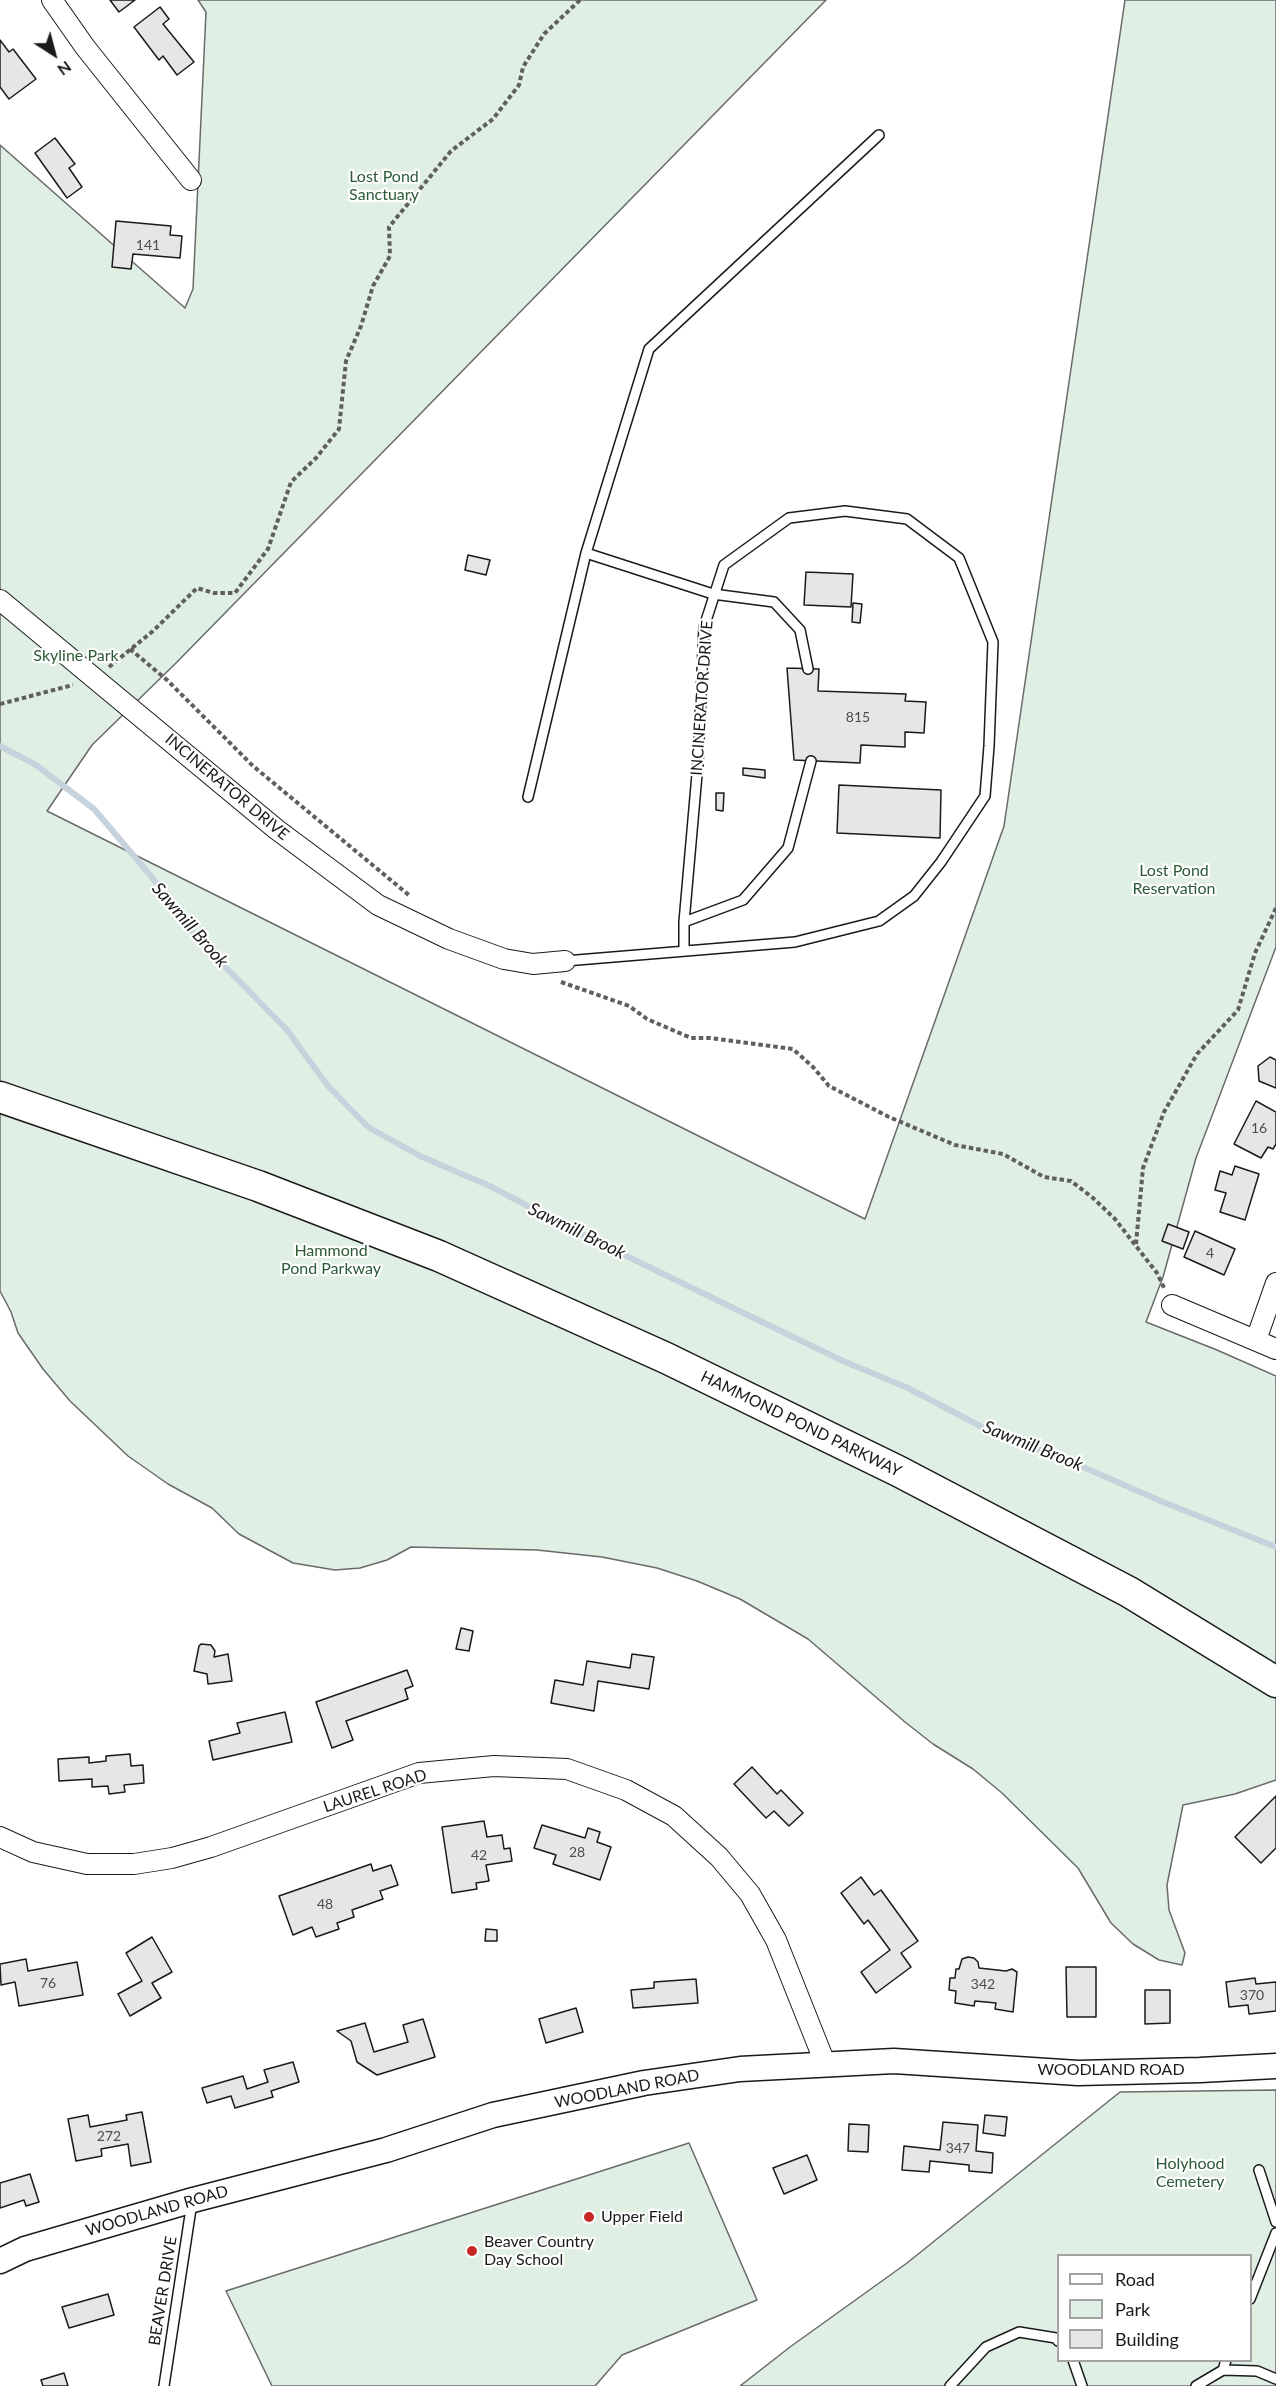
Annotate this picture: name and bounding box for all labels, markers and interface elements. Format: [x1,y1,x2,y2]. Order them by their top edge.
north arrow [24,24,84,84]
text: N [54,58,75,80]
park label: Lost Pond Sanctuary [349,167,419,205]
house number: 141 [136,237,160,253]
street label: INCINERATOR DRIVE [687,620,717,776]
park label: Skyline Park [33,646,119,666]
house number: 815 [846,709,870,725]
street label: INCINERATOR DRIVE [161,730,293,844]
park label: Lost Pond Reservation [1133,861,1215,899]
water label: Sawmill Brook [147,878,233,972]
house number: 16 [1251,1120,1267,1136]
water label: Sawmill Brook [525,1198,629,1264]
park label: Hammond Pond Parkway [281,1241,381,1279]
house number: 4 [1206,1245,1214,1261]
street label: HAMMOND POND PARKWAY [698,1367,904,1481]
water label: Sawmill Brook [980,1416,1086,1476]
street label: LAUREL ROAD [321,1765,429,1817]
house number: 28 [569,1844,585,1860]
house number: 42 [471,1847,487,1863]
house number: 48 [317,1896,333,1912]
house number: 76 [40,1975,56,1991]
house number: 342 [971,1976,995,1992]
house number: 370 [1240,1987,1264,2003]
street label: WOODLAND ROAD [1037,2060,1185,2080]
street label: WOODLAND ROAD [553,2066,701,2112]
house number: 272 [97,2128,121,2144]
house number: 347 [946,2140,970,2156]
park label: Holyhood Cemetery [1155,2154,1225,2192]
street label: WOODLAND ROAD [84,2181,230,2241]
place label: Upper Field [601,2207,683,2227]
marker: Upper Field [582,2210,596,2224]
place label: Beaver Country Day School [484,2232,594,2270]
street label: BEAVER DRIVE [145,2235,181,2347]
marker: Beaver Country Day School [465,2244,479,2258]
legend [1057,2254,1252,2362]
text: Road [1115,2268,1155,2290]
text: Park [1115,2298,1150,2320]
text: Building [1115,2328,1179,2350]

